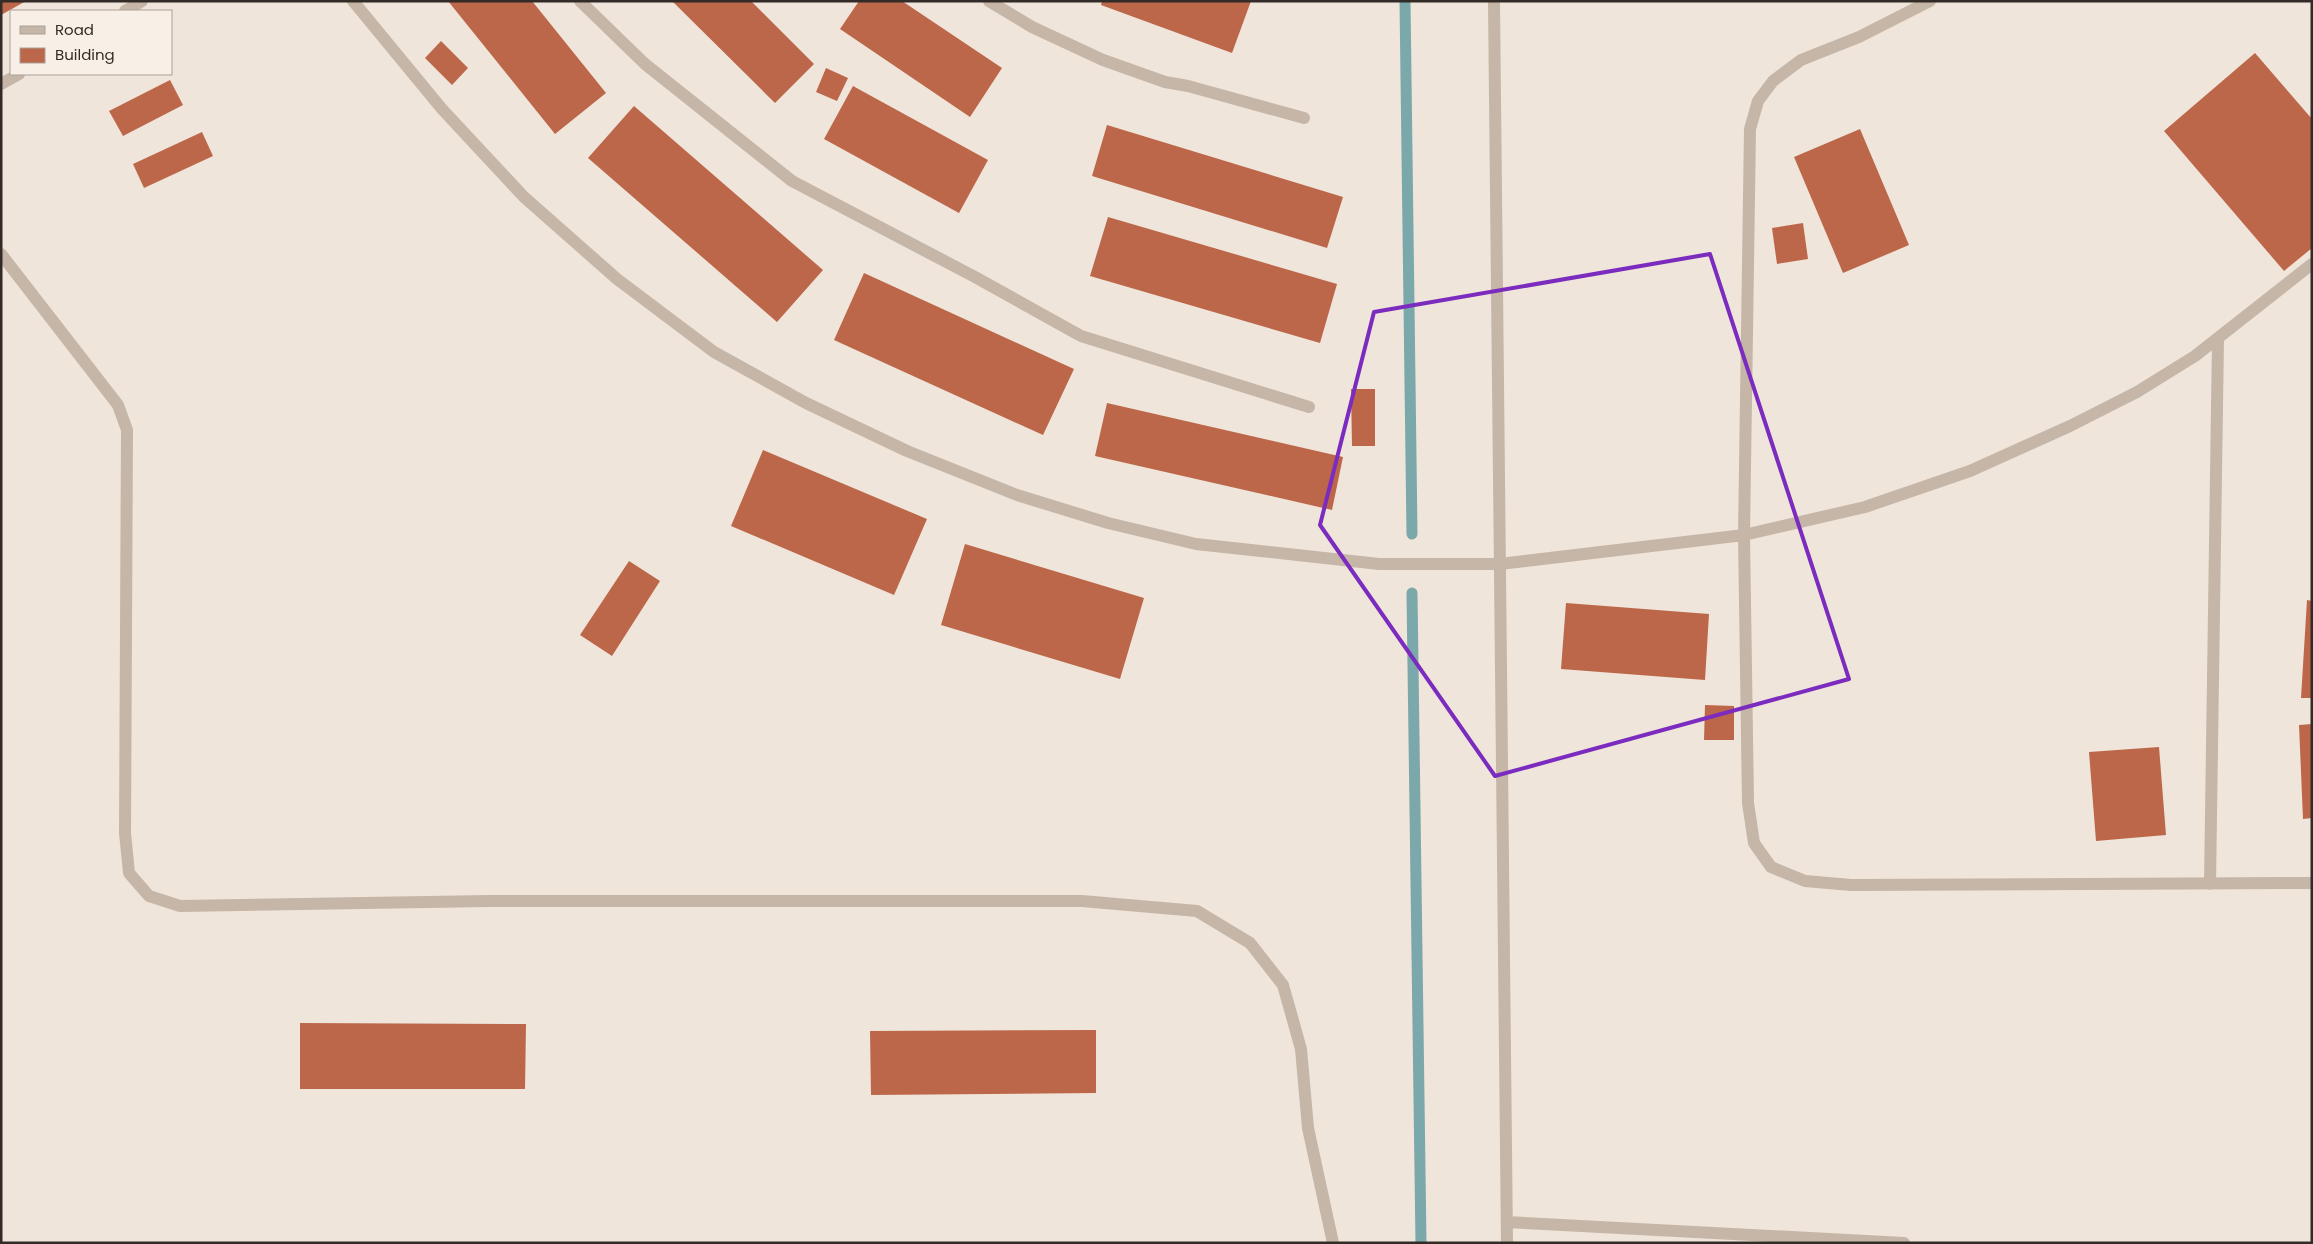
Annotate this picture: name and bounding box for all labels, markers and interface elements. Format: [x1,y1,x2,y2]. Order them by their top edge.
legend [10,10,172,75]
text: Road [55,19,94,40]
text: Building [55,44,115,65]

